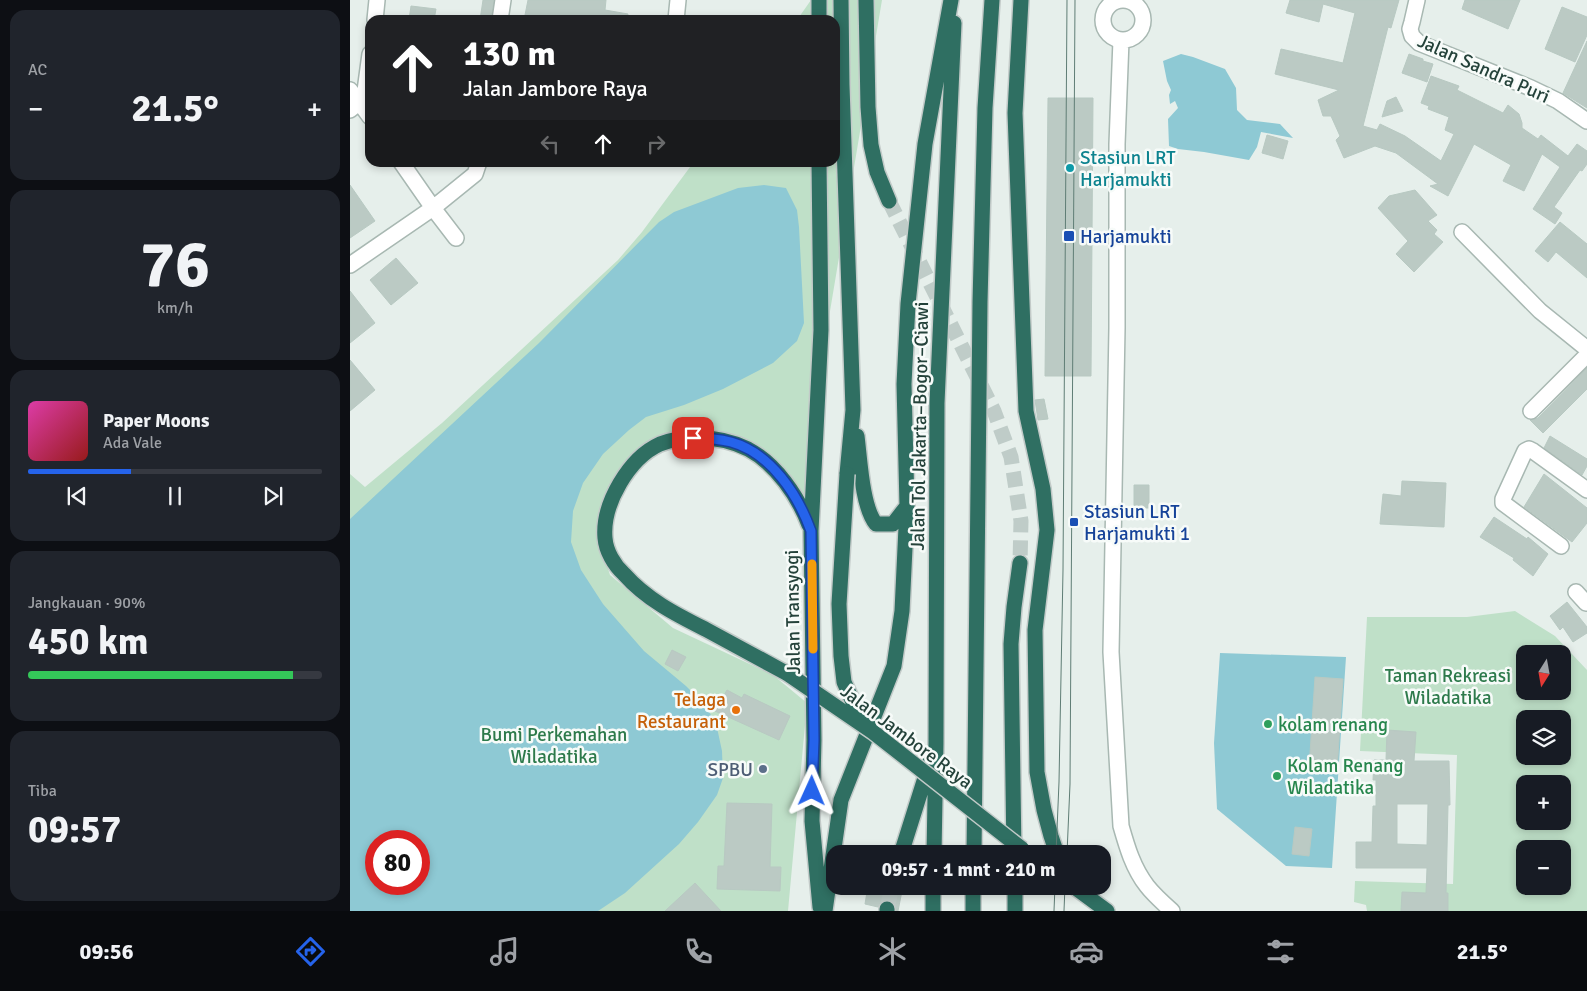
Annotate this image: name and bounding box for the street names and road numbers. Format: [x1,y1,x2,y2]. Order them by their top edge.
street label: Jalan Sandra Puri [1414,29,1553,109]
street label: Jalan Tol Jakarta–Bogor–Ciawi [906,301,934,551]
street label: Jalan Transyogi [780,549,806,675]
street label: Jalan Jambore Raya [836,679,977,794]

